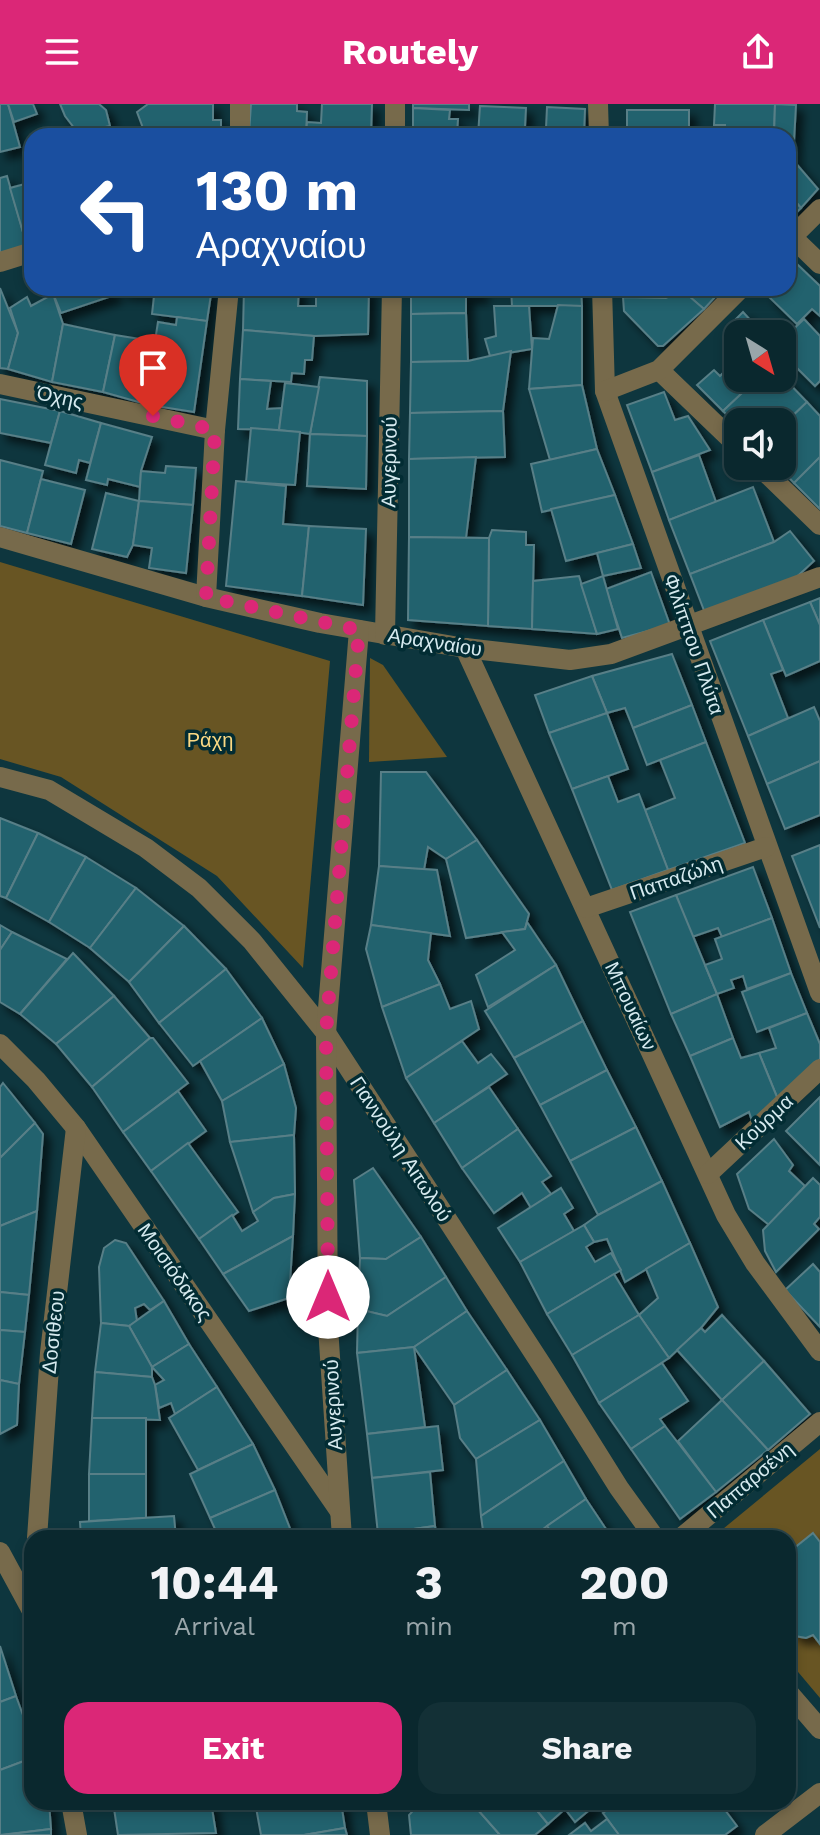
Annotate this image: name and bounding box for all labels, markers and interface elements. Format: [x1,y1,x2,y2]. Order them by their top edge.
icon: menu [40,30,84,74]
icon: share [736,30,780,74]
text: Routely [342,31,478,73]
text: 130 m [196,158,358,224]
icon: left [64,160,168,264]
text: Αραχναίου [196,225,367,267]
north arrow [724,320,796,392]
map controls [724,320,796,480]
pin [119,334,187,416]
icon: arrive [131,346,175,390]
street label: Όχης [34,380,86,414]
button: sound [724,408,796,480]
street label: Αυγερινού [376,416,402,508]
street label: Φιλίππου Πλύτα [659,570,729,718]
street label: Αραχναίου [386,623,484,661]
park label: Ράχη [187,728,233,752]
street label: Παπαζώλη [627,851,725,905]
street label: Μπουαίων [600,958,662,1054]
street label: Γιαννούλη Αιτωλού [345,1072,457,1226]
street label: Κούρμα [730,1089,798,1155]
street label: Μοισιόδακος [133,1219,218,1326]
position arrow [286,1255,370,1339]
street label: Δοσιθεου [37,1289,69,1375]
street label: Αυγερινού [319,1359,347,1451]
street label: Παπαρσένη [702,1437,798,1523]
text: 10:44 [150,1554,279,1611]
text: 3 [415,1554,443,1611]
text: 200 [579,1554,670,1611]
text: Arrival [174,1611,255,1641]
text: min [405,1611,453,1641]
text: m [612,1611,637,1641]
button: Exit [64,1702,402,1794]
button: Share [418,1702,756,1794]

